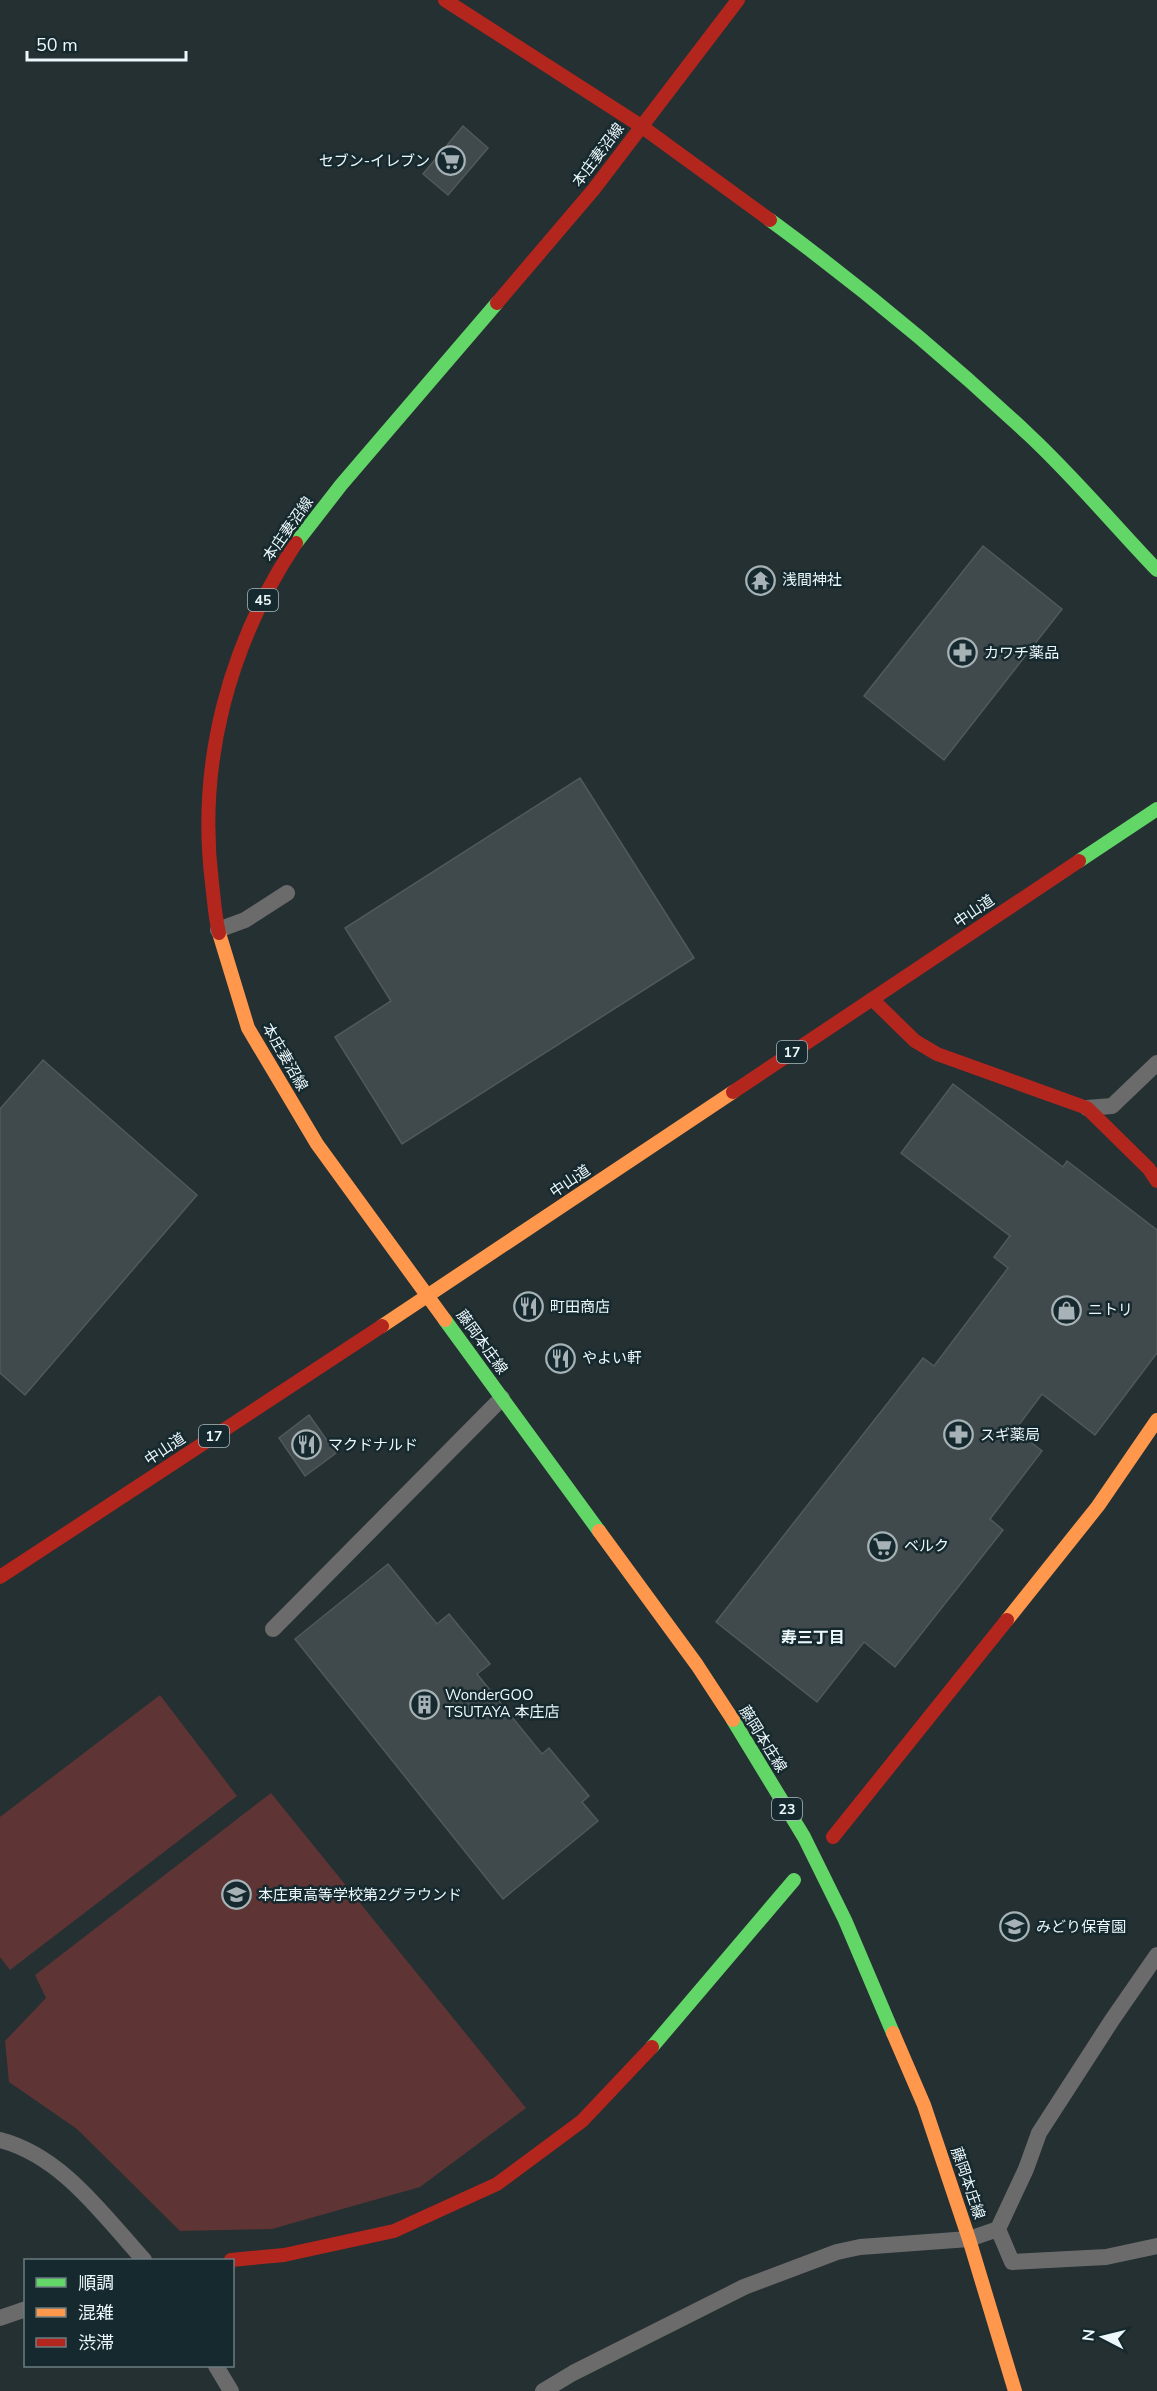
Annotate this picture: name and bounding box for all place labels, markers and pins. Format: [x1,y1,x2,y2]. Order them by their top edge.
supermarket icon: セブン-イレブン [435,145,467,177]
place label: セブン-イレブン [319,151,430,171]
temple icon: 浅間神社 [745,564,777,596]
place label: 浅間神社 [782,570,842,590]
pharmacy icon: カワチ薬品 [947,637,979,669]
place label: カワチ薬品 [984,643,1059,663]
restaurant icon: 町田商店 [513,1291,545,1323]
shop icon: ニトリ [1051,1294,1083,1326]
place label: 町田商店 [550,1297,610,1317]
place label: ニトリ [1088,1300,1133,1320]
restaurant icon: やよい軒 [545,1342,577,1374]
place label: やよい軒 [582,1348,642,1368]
pharmacy icon: スギ薬局 [943,1419,975,1451]
place label: スギ薬局 [980,1425,1040,1445]
restaurant icon: マクドナルド [291,1429,323,1461]
place label: マクドナルド [328,1435,418,1455]
supermarket icon: ベルク [867,1530,899,1562]
place label: ベルク [904,1536,949,1556]
place label: WonderGOO TSUTAYA 本庄店 [445,1685,559,1722]
building icon: WonderGOO TSUTAYA 本庄店 [408,1688,440,1720]
school or university icon: 本庄東高等学校第2グラウンド [221,1879,253,1911]
place label: 本庄東高等学校第2グラウンド [258,1885,462,1905]
school or university icon: みどり保育園 [999,1911,1031,1943]
place label: みどり保育園 [1036,1917,1126,1937]

